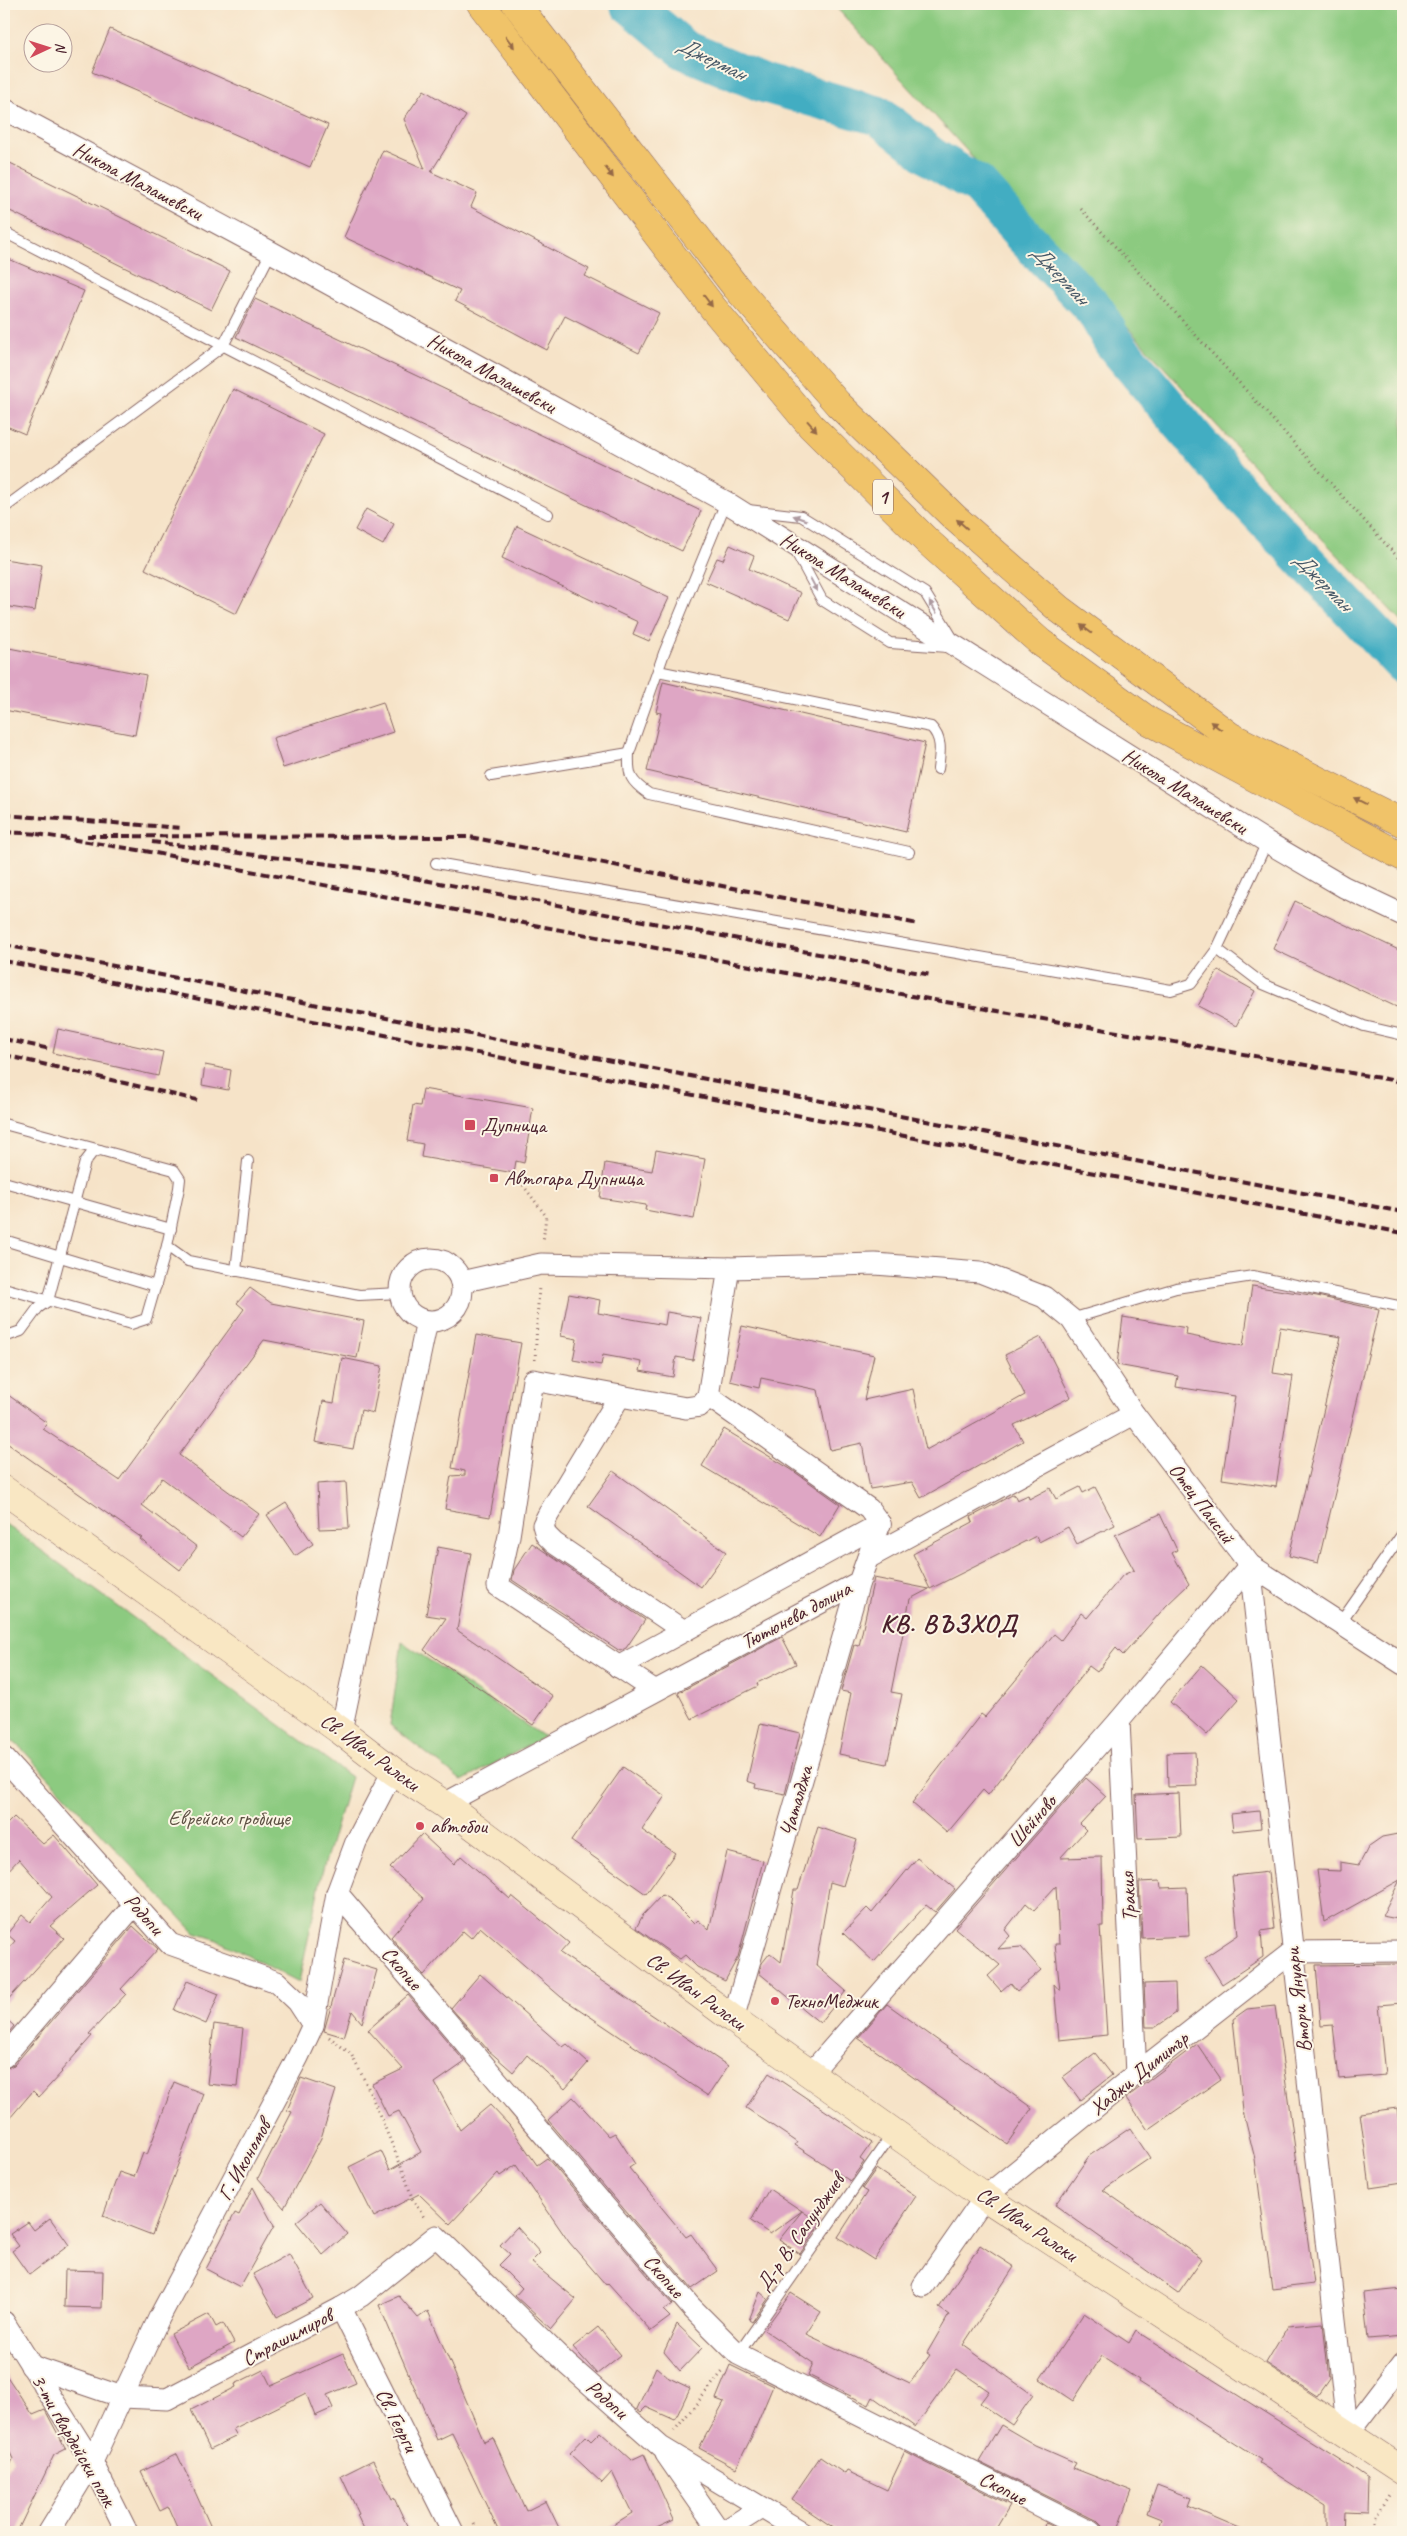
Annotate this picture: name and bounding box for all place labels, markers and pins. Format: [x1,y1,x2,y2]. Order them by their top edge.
place label: Дупница [481,1112,548,1138]
marker: Дупница [463,1118,477,1132]
place label: Автогара Дупница [504,1165,645,1191]
marker: Автогара Дупница [488,1172,500,1184]
place label: автобои [430,1813,488,1839]
marker: автобои [414,1820,426,1832]
place label: ТехноМеджик [785,1988,880,2014]
marker: ТехноМеджик [769,1995,781,2007]

